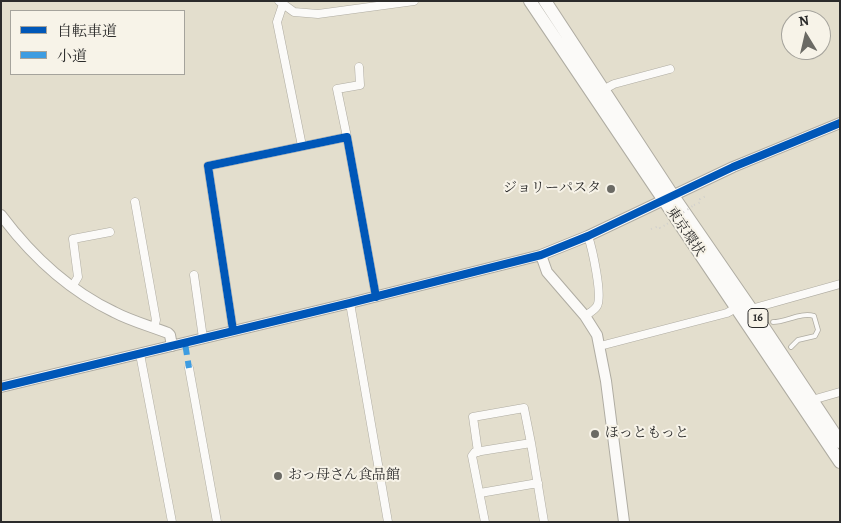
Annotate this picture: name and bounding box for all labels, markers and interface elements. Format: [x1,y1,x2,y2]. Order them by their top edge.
legend [10,10,185,75]
north arrow [781,10,831,60]
text: N [797,10,810,31]
text: 自転車道 [57,21,117,41]
text: 小道 [57,46,87,66]
place label: ジョリーパスタ [503,181,601,197]
marker: ジョリーパスタ [605,183,617,195]
street label: 東京環状 [662,204,708,260]
road number: 16 [748,308,768,328]
place label: ほっともっと [605,426,689,442]
marker: ほっともっと [589,428,601,440]
place label: おっ母さん食品館 [288,468,400,484]
marker: おっ母さん食品館 [272,470,284,482]

